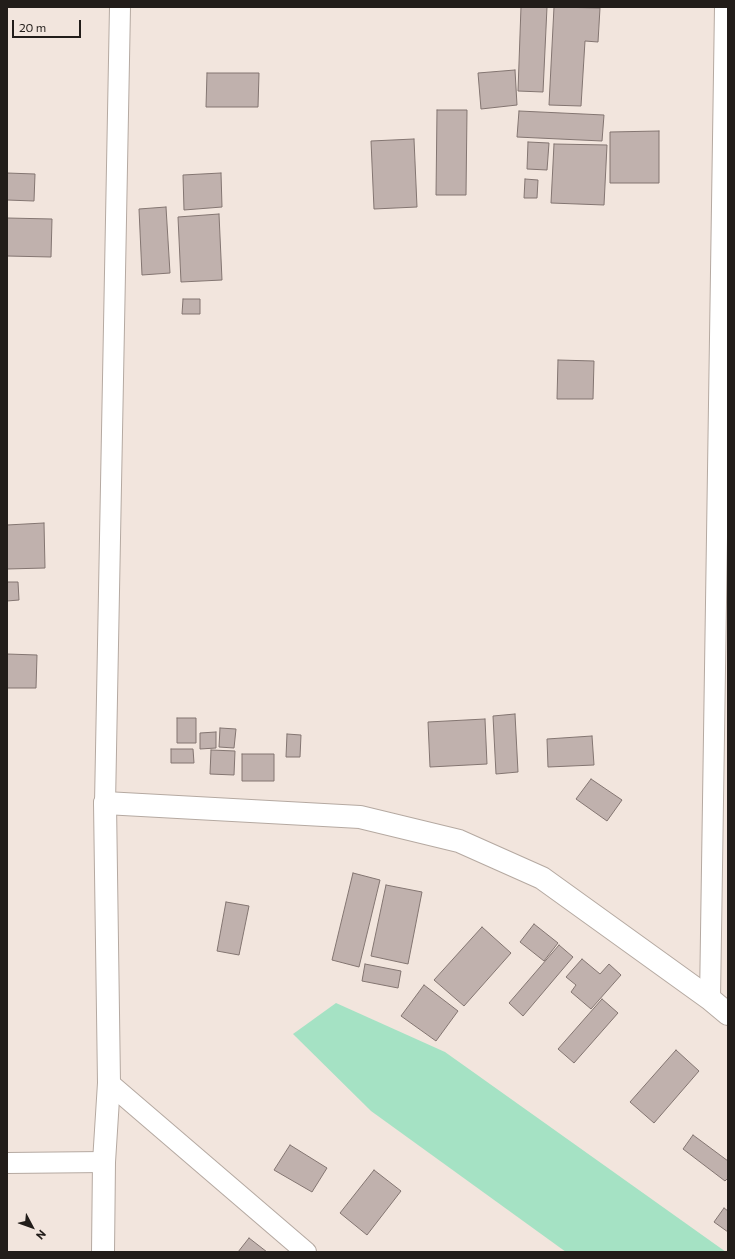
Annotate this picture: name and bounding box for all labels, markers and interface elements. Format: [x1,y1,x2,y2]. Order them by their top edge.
scale bar [14,12,83,38]
text: 20 m [19,20,46,34]
north arrow [12,1207,52,1247]
text: N [34,1228,49,1243]

